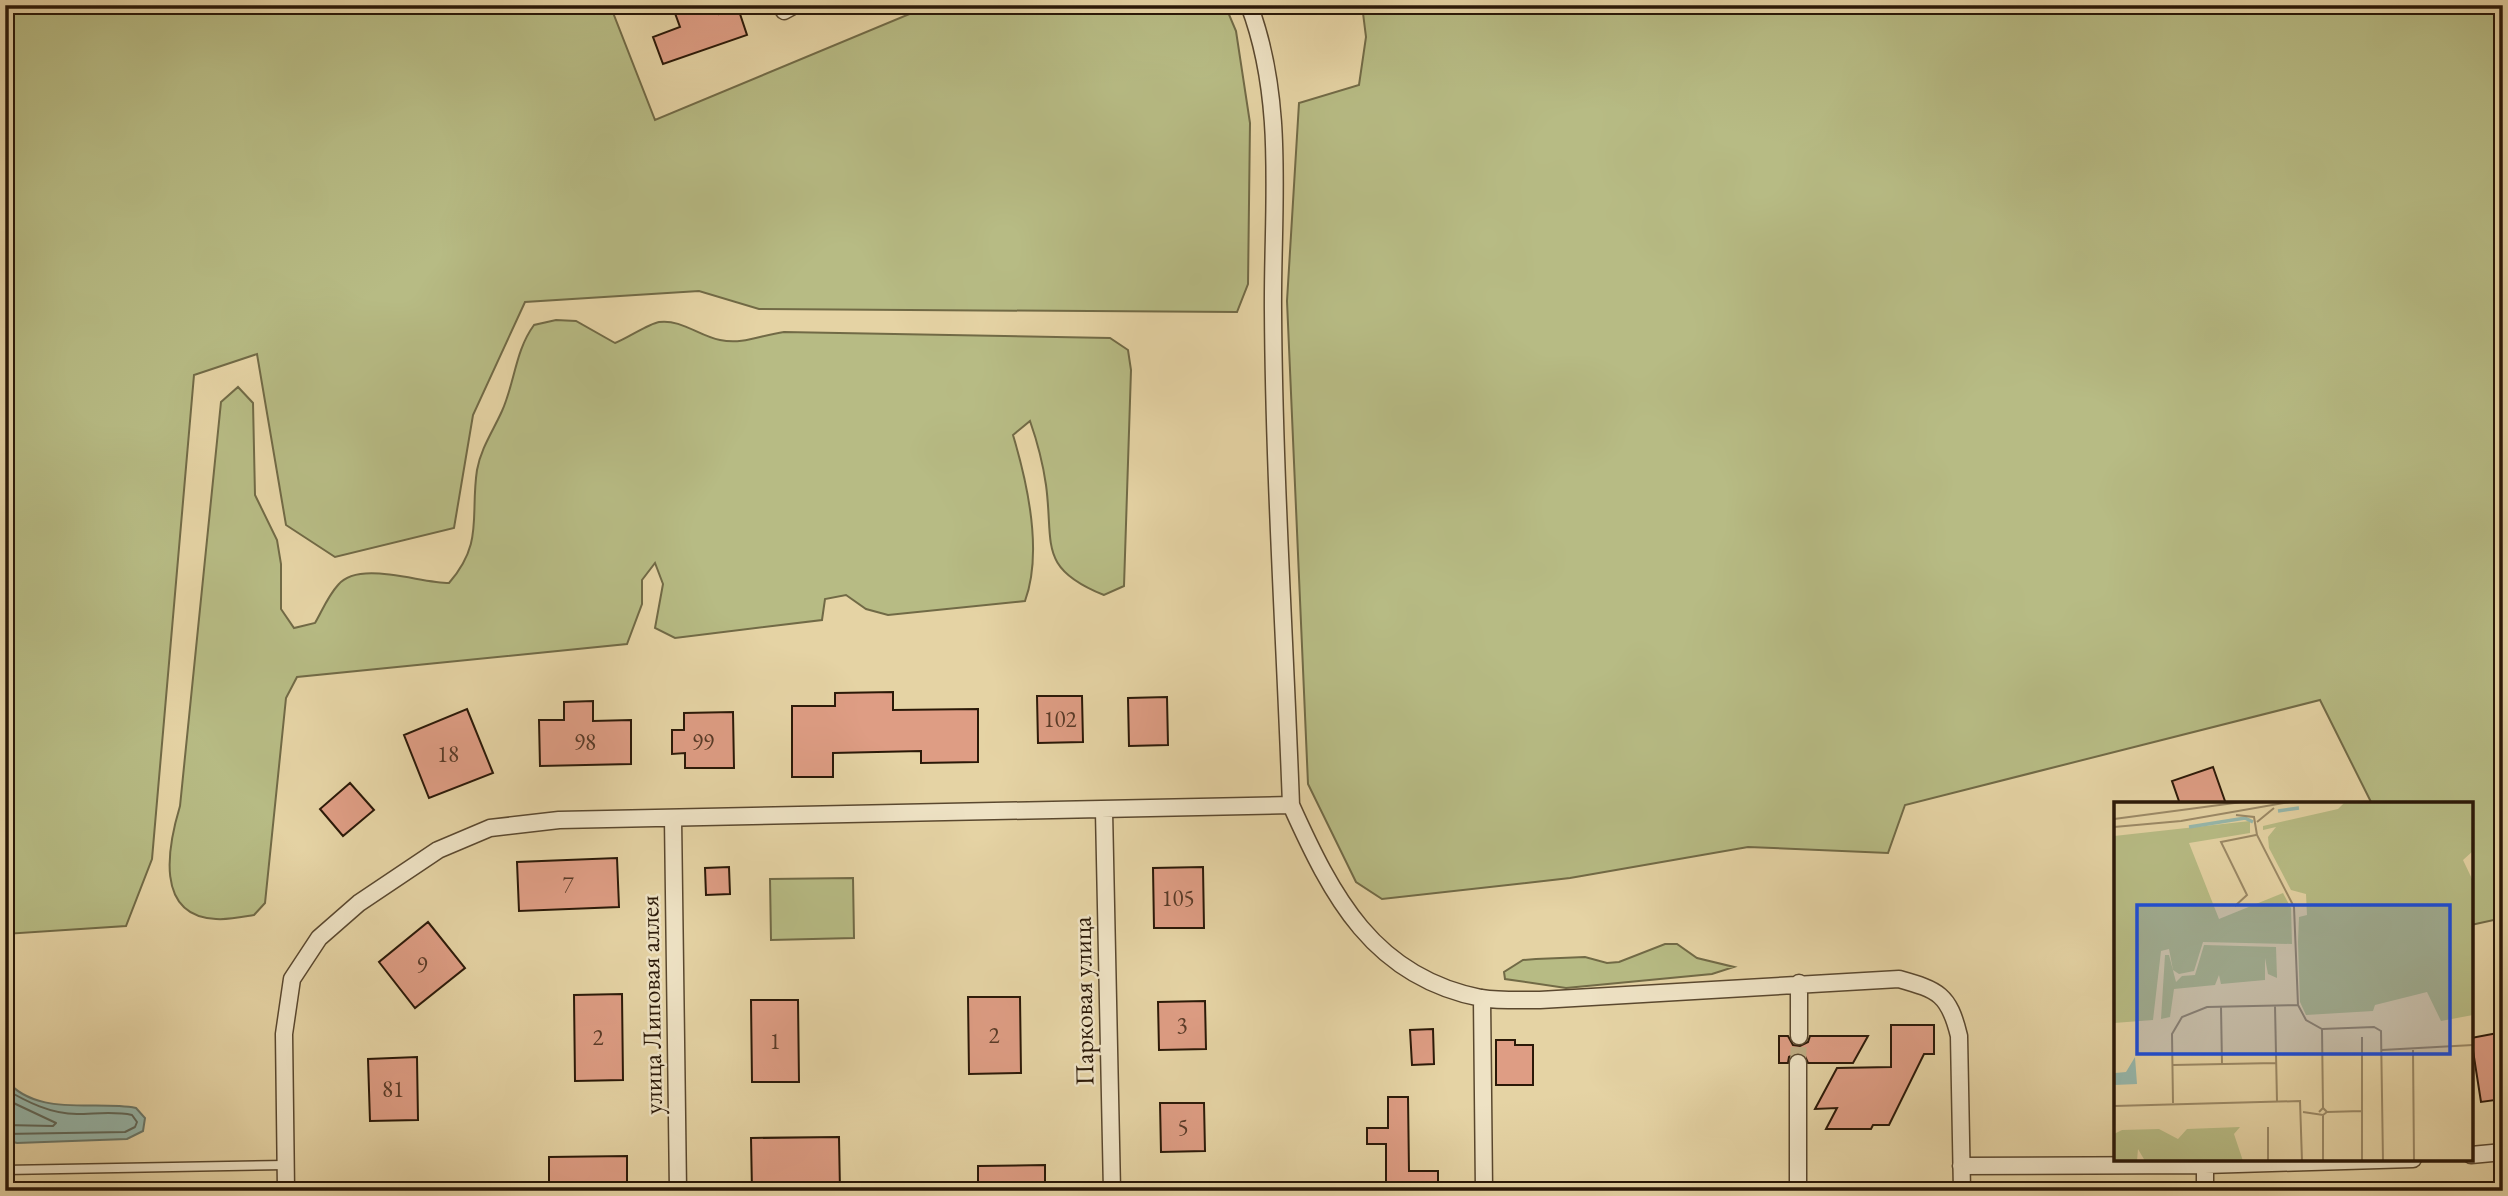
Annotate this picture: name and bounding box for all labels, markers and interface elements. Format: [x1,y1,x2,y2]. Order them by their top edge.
house number: 102 [1043,704,1077,734]
house number: 98 [574,727,596,757]
house number: 99 [692,727,714,757]
house number: 18 [437,739,459,769]
inset map [2114,802,2473,1161]
house number: 7 [562,870,574,900]
house number: 105 [1161,883,1195,913]
street label: улица Липовая аллея [632,895,670,1115]
street label: Парковая улица [1065,916,1101,1086]
house number: 9 [416,950,428,980]
house number: 3 [1176,1010,1188,1040]
house number: 2 [988,1020,1000,1050]
house number: 2 [592,1022,604,1052]
house number: 1 [769,1026,781,1056]
house number: 81 [382,1074,404,1104]
house number: 5 [1177,1112,1189,1142]

